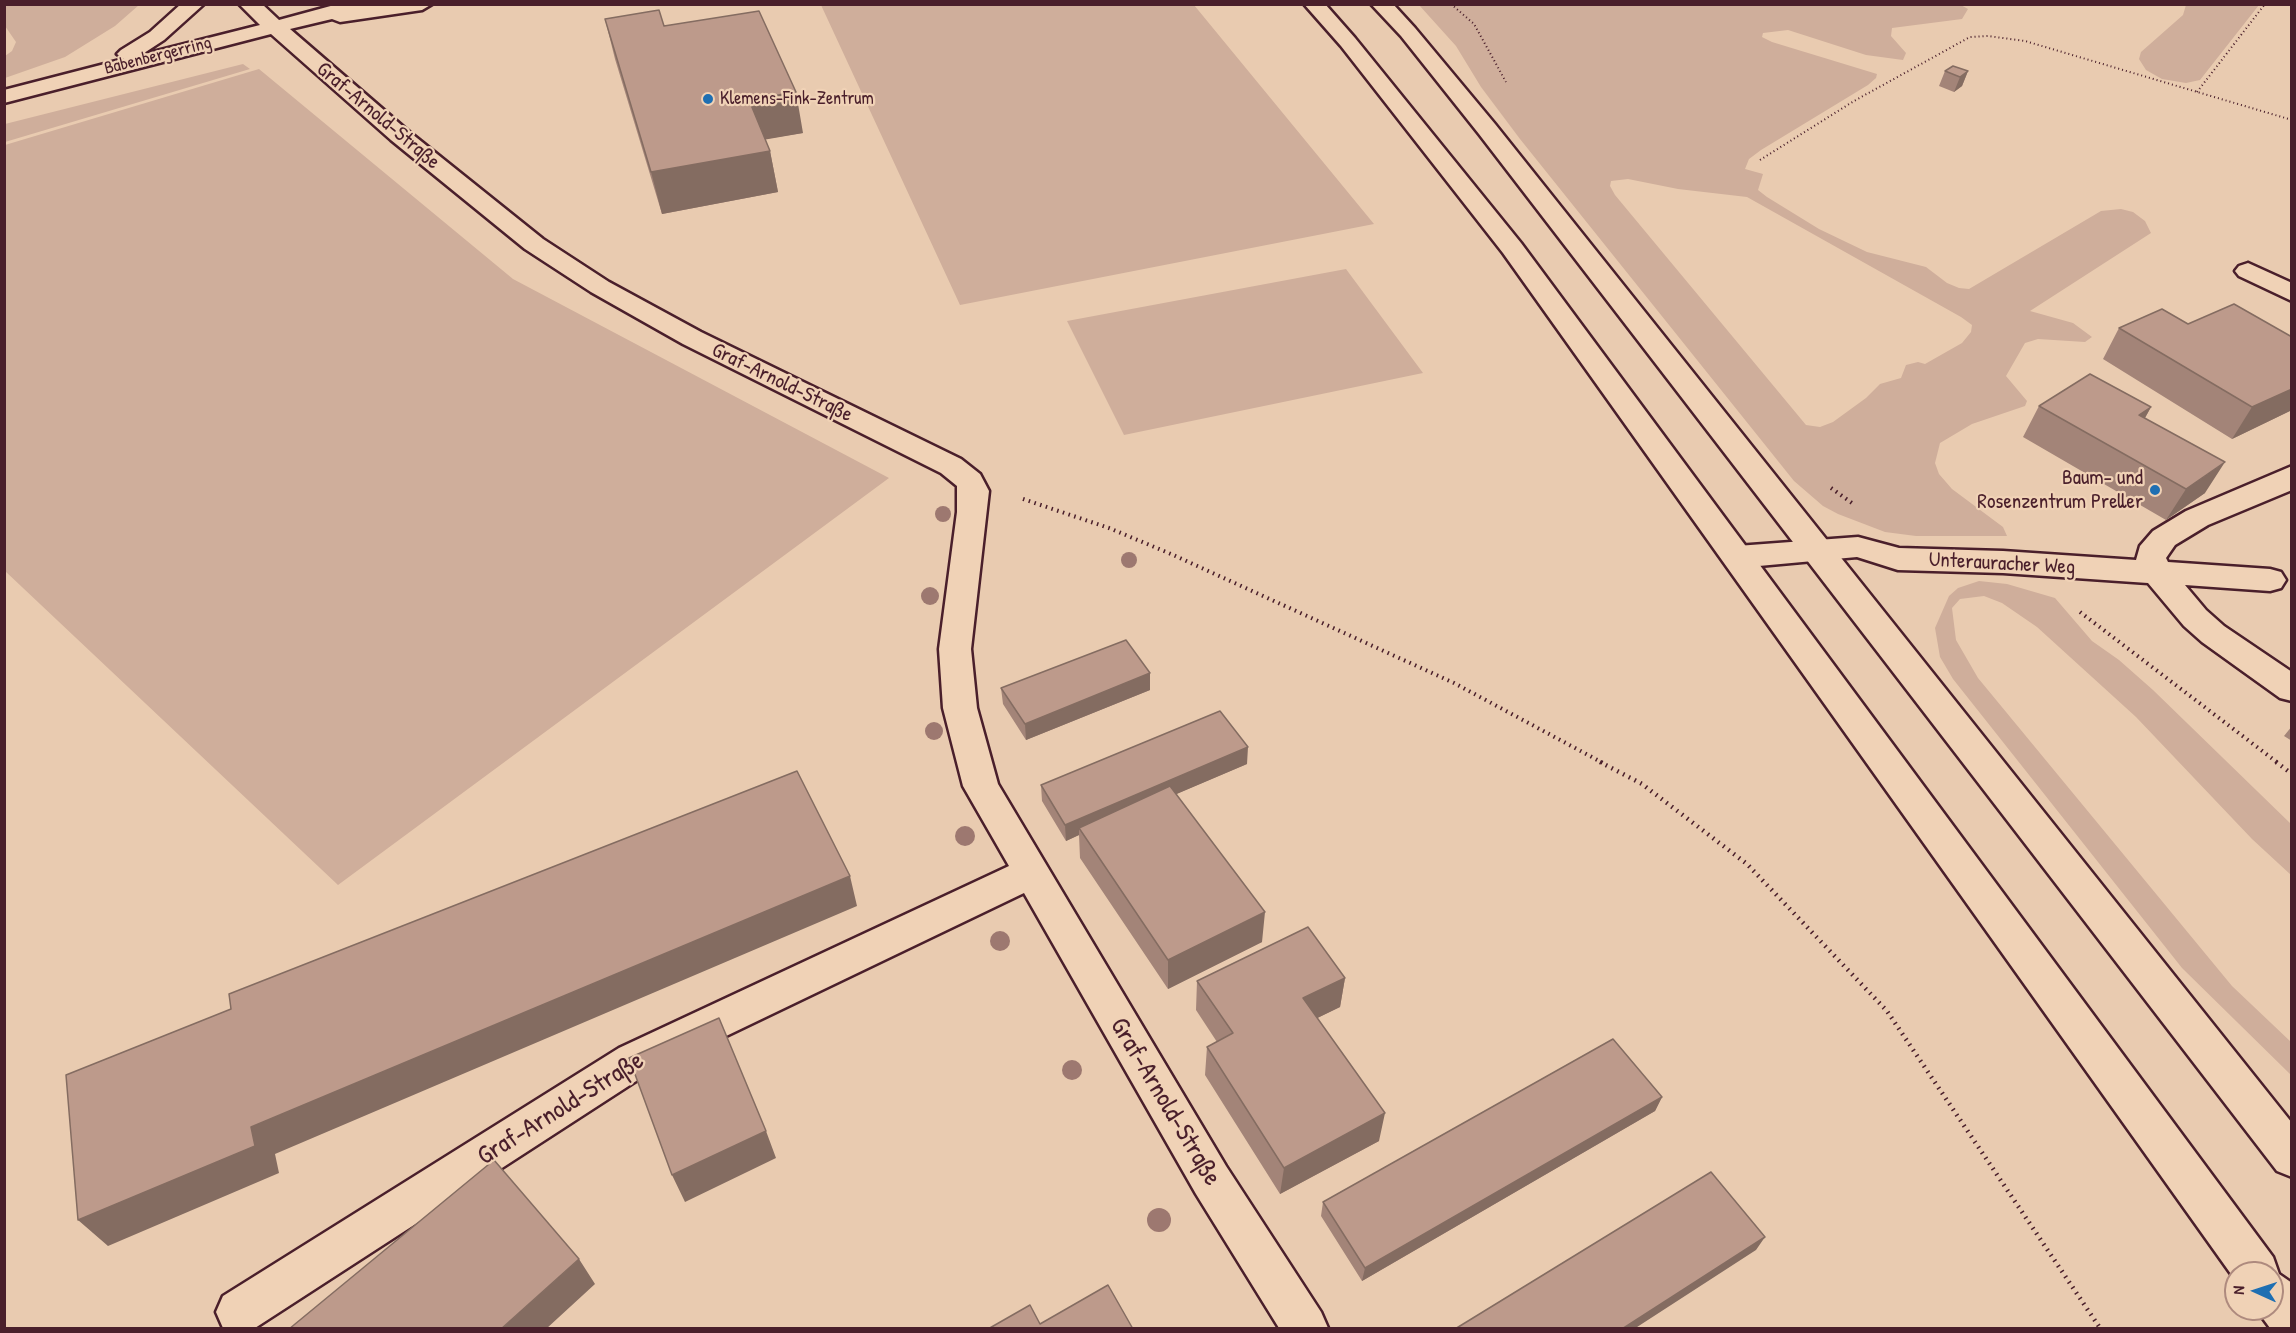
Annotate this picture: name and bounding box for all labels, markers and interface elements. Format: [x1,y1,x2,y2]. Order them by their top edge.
street label: Babenbergerring [102,32,214,80]
street label: Graf-Arnold-Straße [311,57,445,175]
place label: Klemens-Fink-Zentrum [720,88,874,110]
marker: Klemens-Fink-Zentrum [701,92,715,106]
street label: Graf-Arnold-Straße [707,338,857,428]
place label: Baum- und Rosenzentrum Preller [1977,465,2143,515]
marker: Baum- und Rosenzentrum Preller [2148,483,2162,497]
street label: Unterauracher Weg [1928,548,2076,580]
street label: Graf-Arnold-Straße [1103,1012,1227,1192]
street label: Graf-Arnold-Straße [472,1045,650,1173]
north arrow [2224,1261,2284,1321]
text: N [2227,1285,2249,1295]

